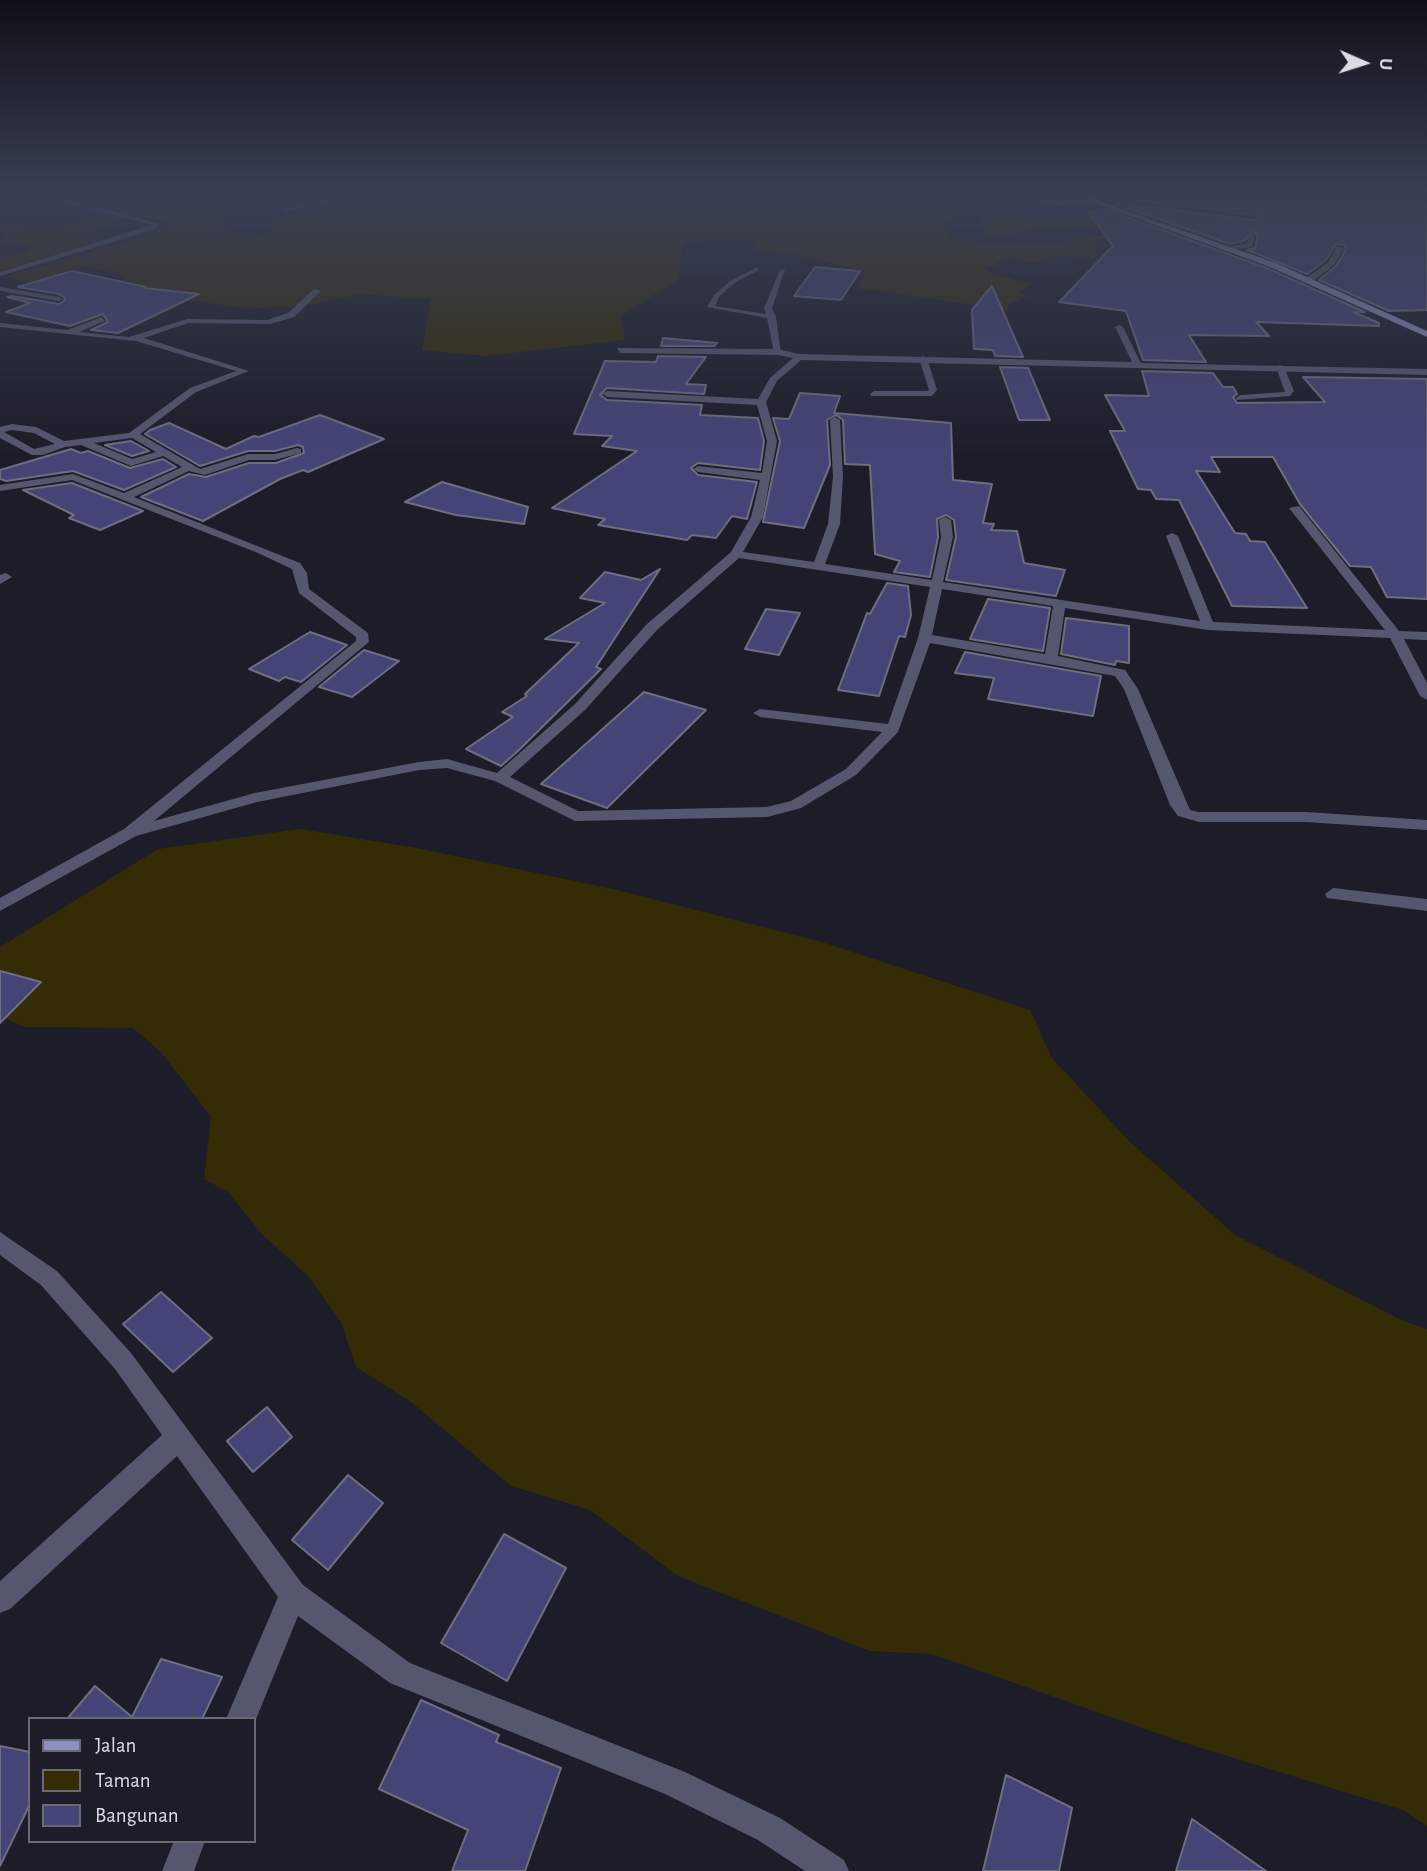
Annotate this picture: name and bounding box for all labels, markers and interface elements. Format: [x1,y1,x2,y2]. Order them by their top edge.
north arrow [1329,28,1399,98]
text: U [1376,58,1395,71]
legend [28,1717,256,1843]
text: Jalan [95,1735,136,1756]
text: Taman [95,1770,151,1791]
text: Bangunan [95,1805,179,1826]

